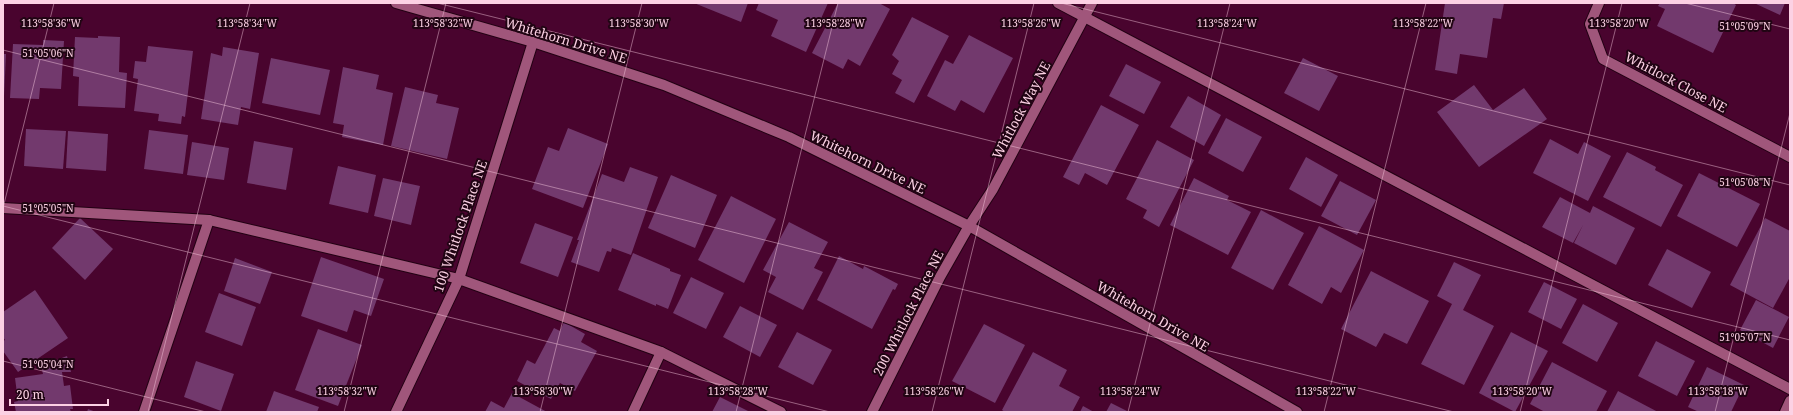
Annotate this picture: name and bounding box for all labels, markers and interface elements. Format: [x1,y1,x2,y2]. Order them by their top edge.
street label: Whitehorn Drive NE [503,13,629,67]
text: 113°58'36"W [21,16,81,30]
text: 113°58'34"W [217,16,277,30]
text: 113°58'32"W [413,16,473,30]
text: 113°58'30"W [609,16,669,30]
text: 113°58'28"W [805,16,865,30]
text: 113°58'26"W [1001,16,1061,30]
text: 113°58'24"W [1197,16,1257,30]
text: 113°58'22"W [1393,16,1453,30]
text: 113°58'20"W [1589,16,1649,30]
text: 51°05'09"N [1719,19,1771,33]
text: 51°05'06"N [22,46,74,60]
street label: Whitlock Close NE [1622,47,1730,117]
street label: Whitlock Way NE [988,58,1054,162]
street label: Whitehorn Drive NE [807,126,929,198]
street label: 100 Whitlock Place NE [429,158,491,294]
text: 51°05'08"N [1719,175,1771,189]
text: 51°05'05"N [22,201,74,215]
street label: 200 Whitlock Place NE [869,247,947,379]
street label: Whitehorn Drive NE [1094,276,1212,356]
text: 51°05'07"N [1719,330,1771,344]
text: 51°05'04"N [22,357,74,371]
scale bar [10,381,108,407]
text: 113°58'32"W [317,384,377,398]
text: 113°58'30"W [513,384,573,398]
text: 113°58'28"W [708,384,768,398]
text: 113°58'26"W [904,384,964,398]
text: 113°58'24"W [1100,384,1160,398]
text: 113°58'22"W [1296,384,1356,398]
text: 113°58'20"W [1492,384,1552,398]
text: 113°58'18"W [1688,384,1748,398]
text: 20 m [16,386,44,403]

